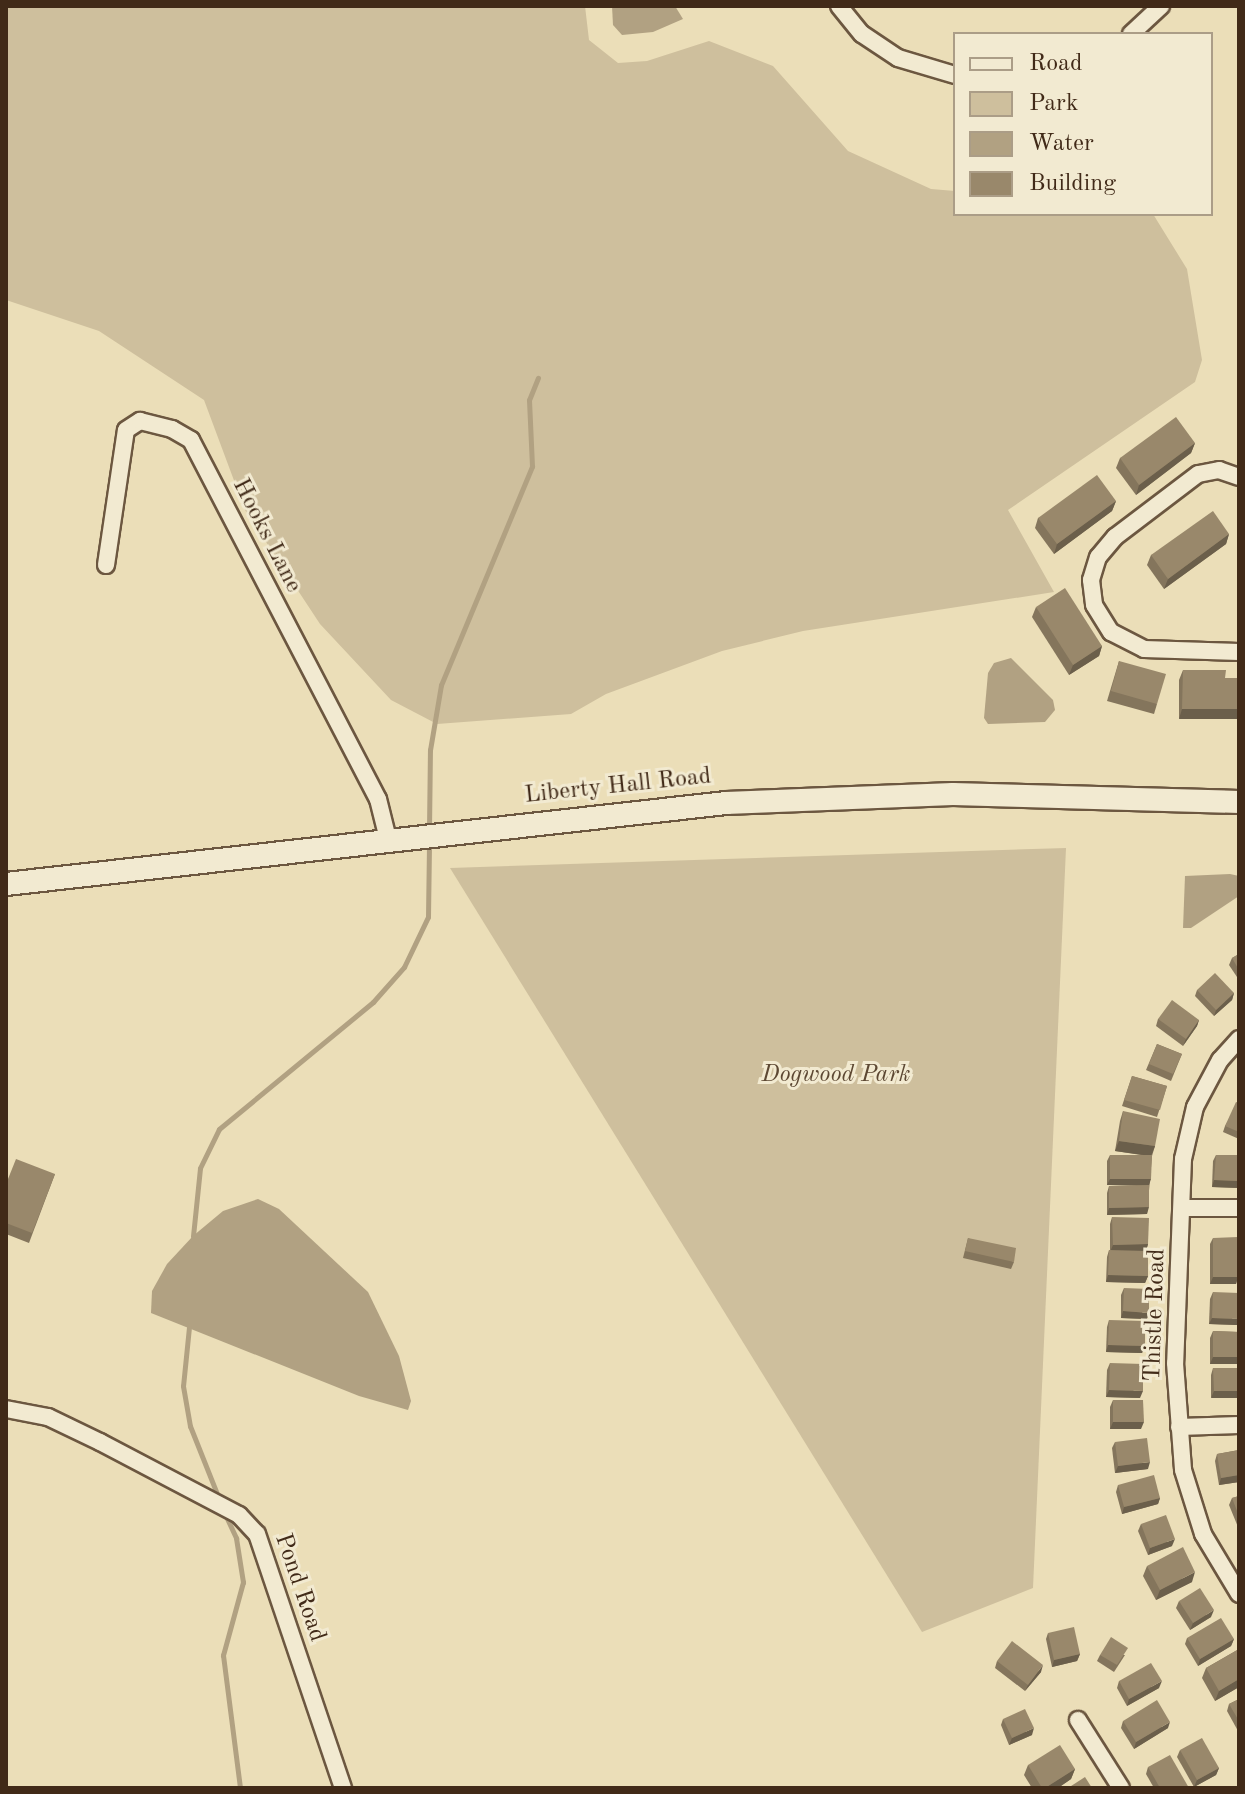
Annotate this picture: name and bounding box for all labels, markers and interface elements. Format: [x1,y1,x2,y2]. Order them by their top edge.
legend [953,32,1213,216]
text: Road [1029,52,1082,76]
text: Park [1029,92,1078,116]
text: Water [1029,132,1094,156]
text: Building [1029,172,1116,196]
street label: Hooks Lane [225,474,307,598]
street label: Liberty Hall Road [523,763,713,811]
park label: Dogwood Park [762,1062,910,1090]
street label: Thistle Road [1139,1248,1173,1382]
street label: Pond Road [267,1530,331,1646]

